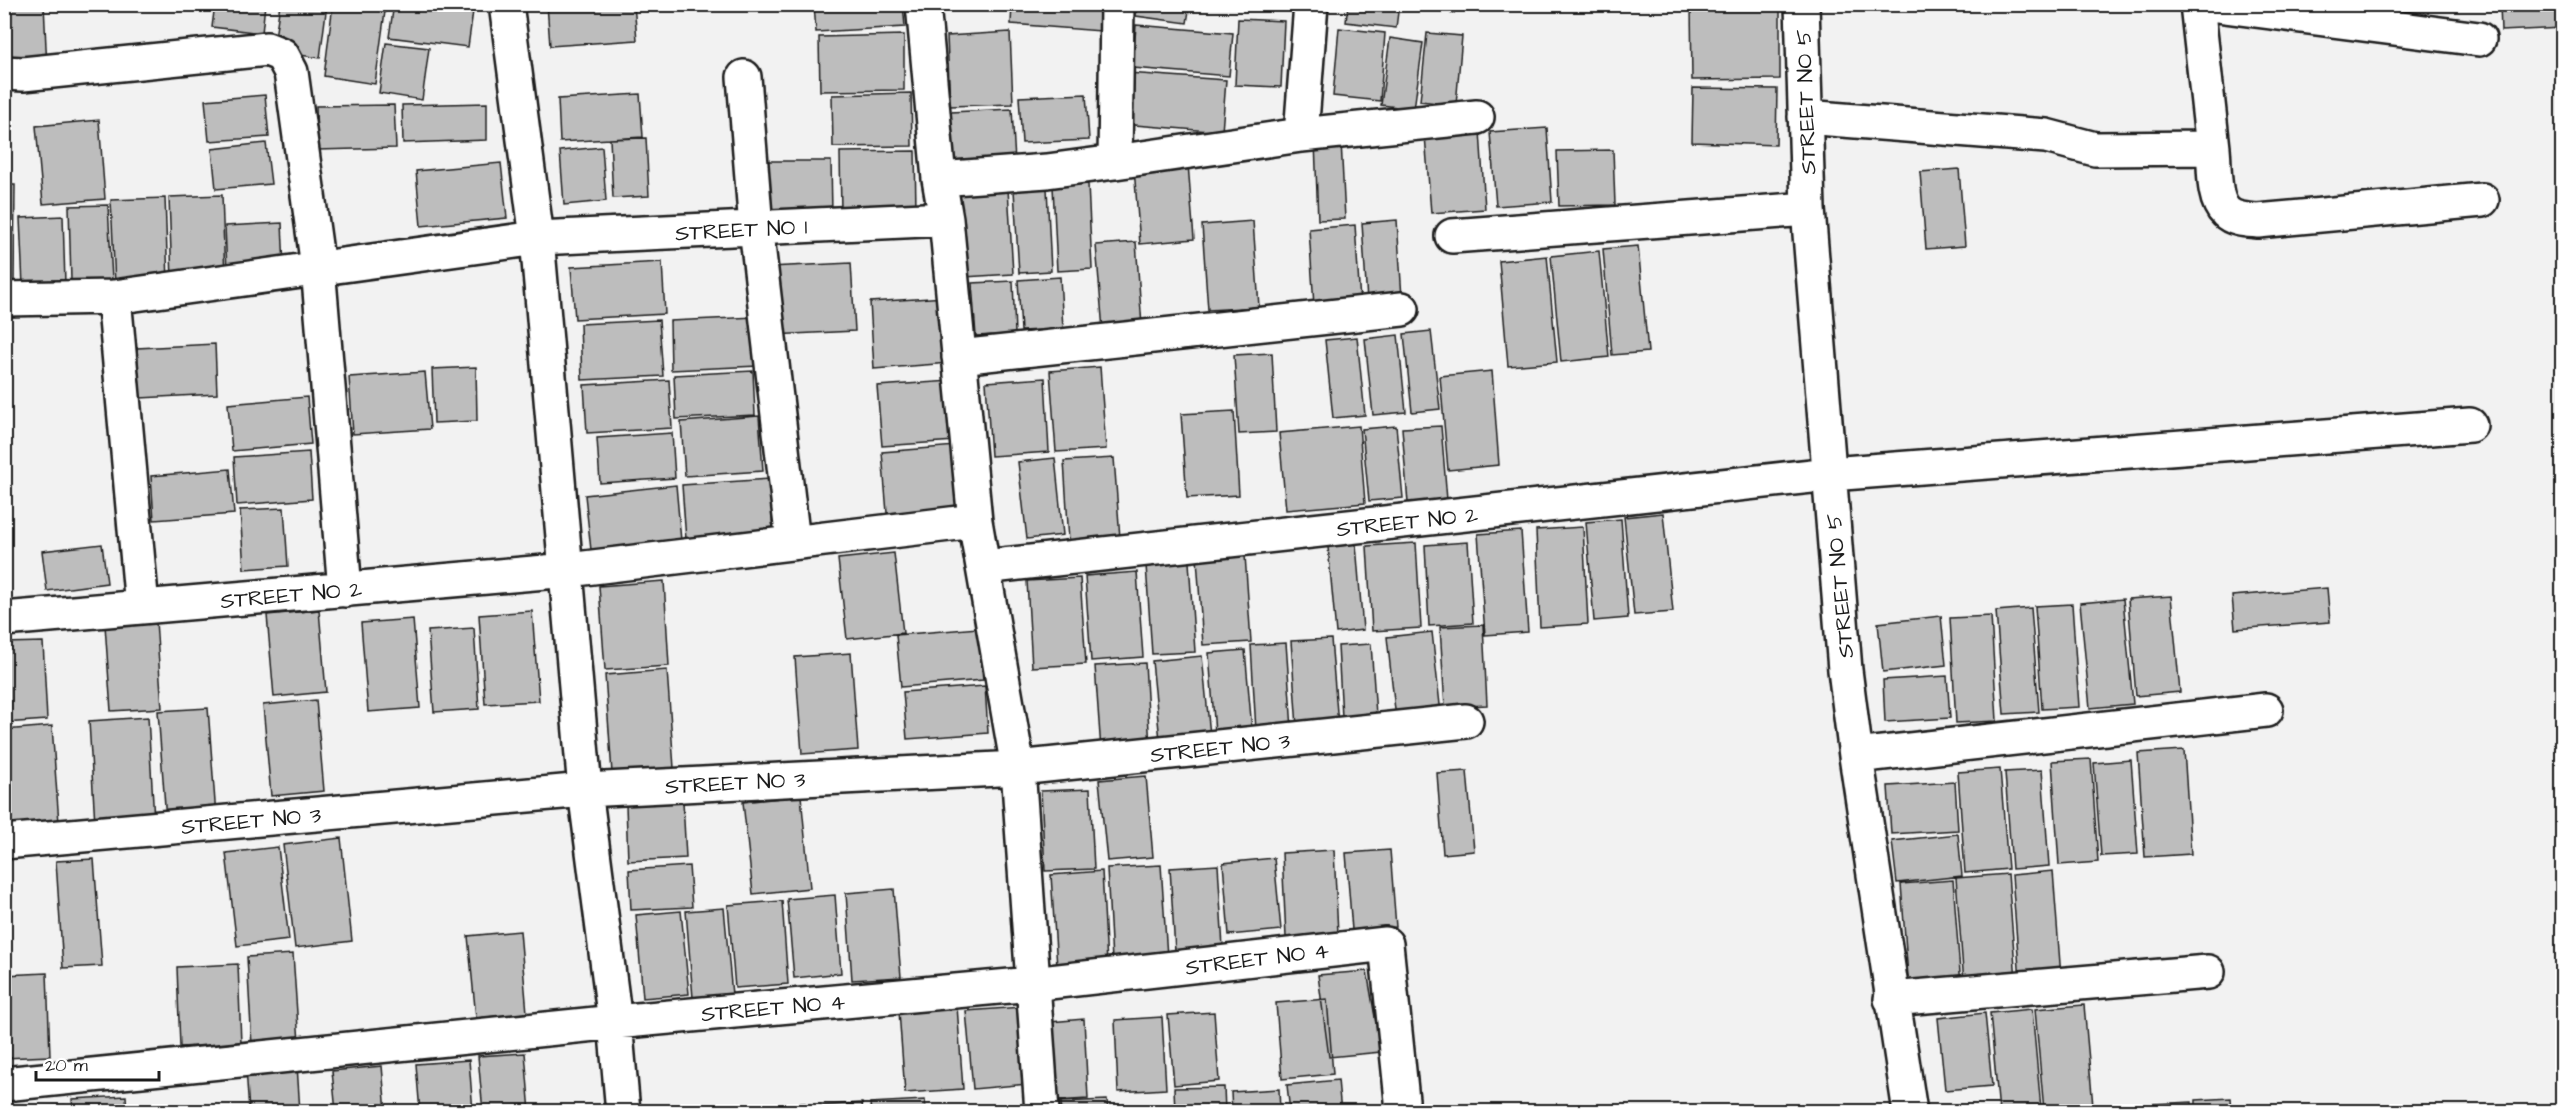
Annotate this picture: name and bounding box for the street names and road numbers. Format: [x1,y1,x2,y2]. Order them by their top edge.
street label: STREET NO 5 [1788,29,1825,175]
street label: STREET NO 1 [674,212,808,249]
street label: STREET NO 2 [1335,500,1480,545]
street label: STREET NO 5 [1819,512,1862,659]
street label: STREET NO 2 [219,574,364,617]
street label: STREET NO 3 [1149,726,1292,771]
street label: STREET NO 3 [664,764,806,803]
street label: STREET NO 3 [180,800,323,843]
street label: STREET NO 4 [1184,935,1331,984]
street label: STREET NO 4 [700,987,846,1030]

